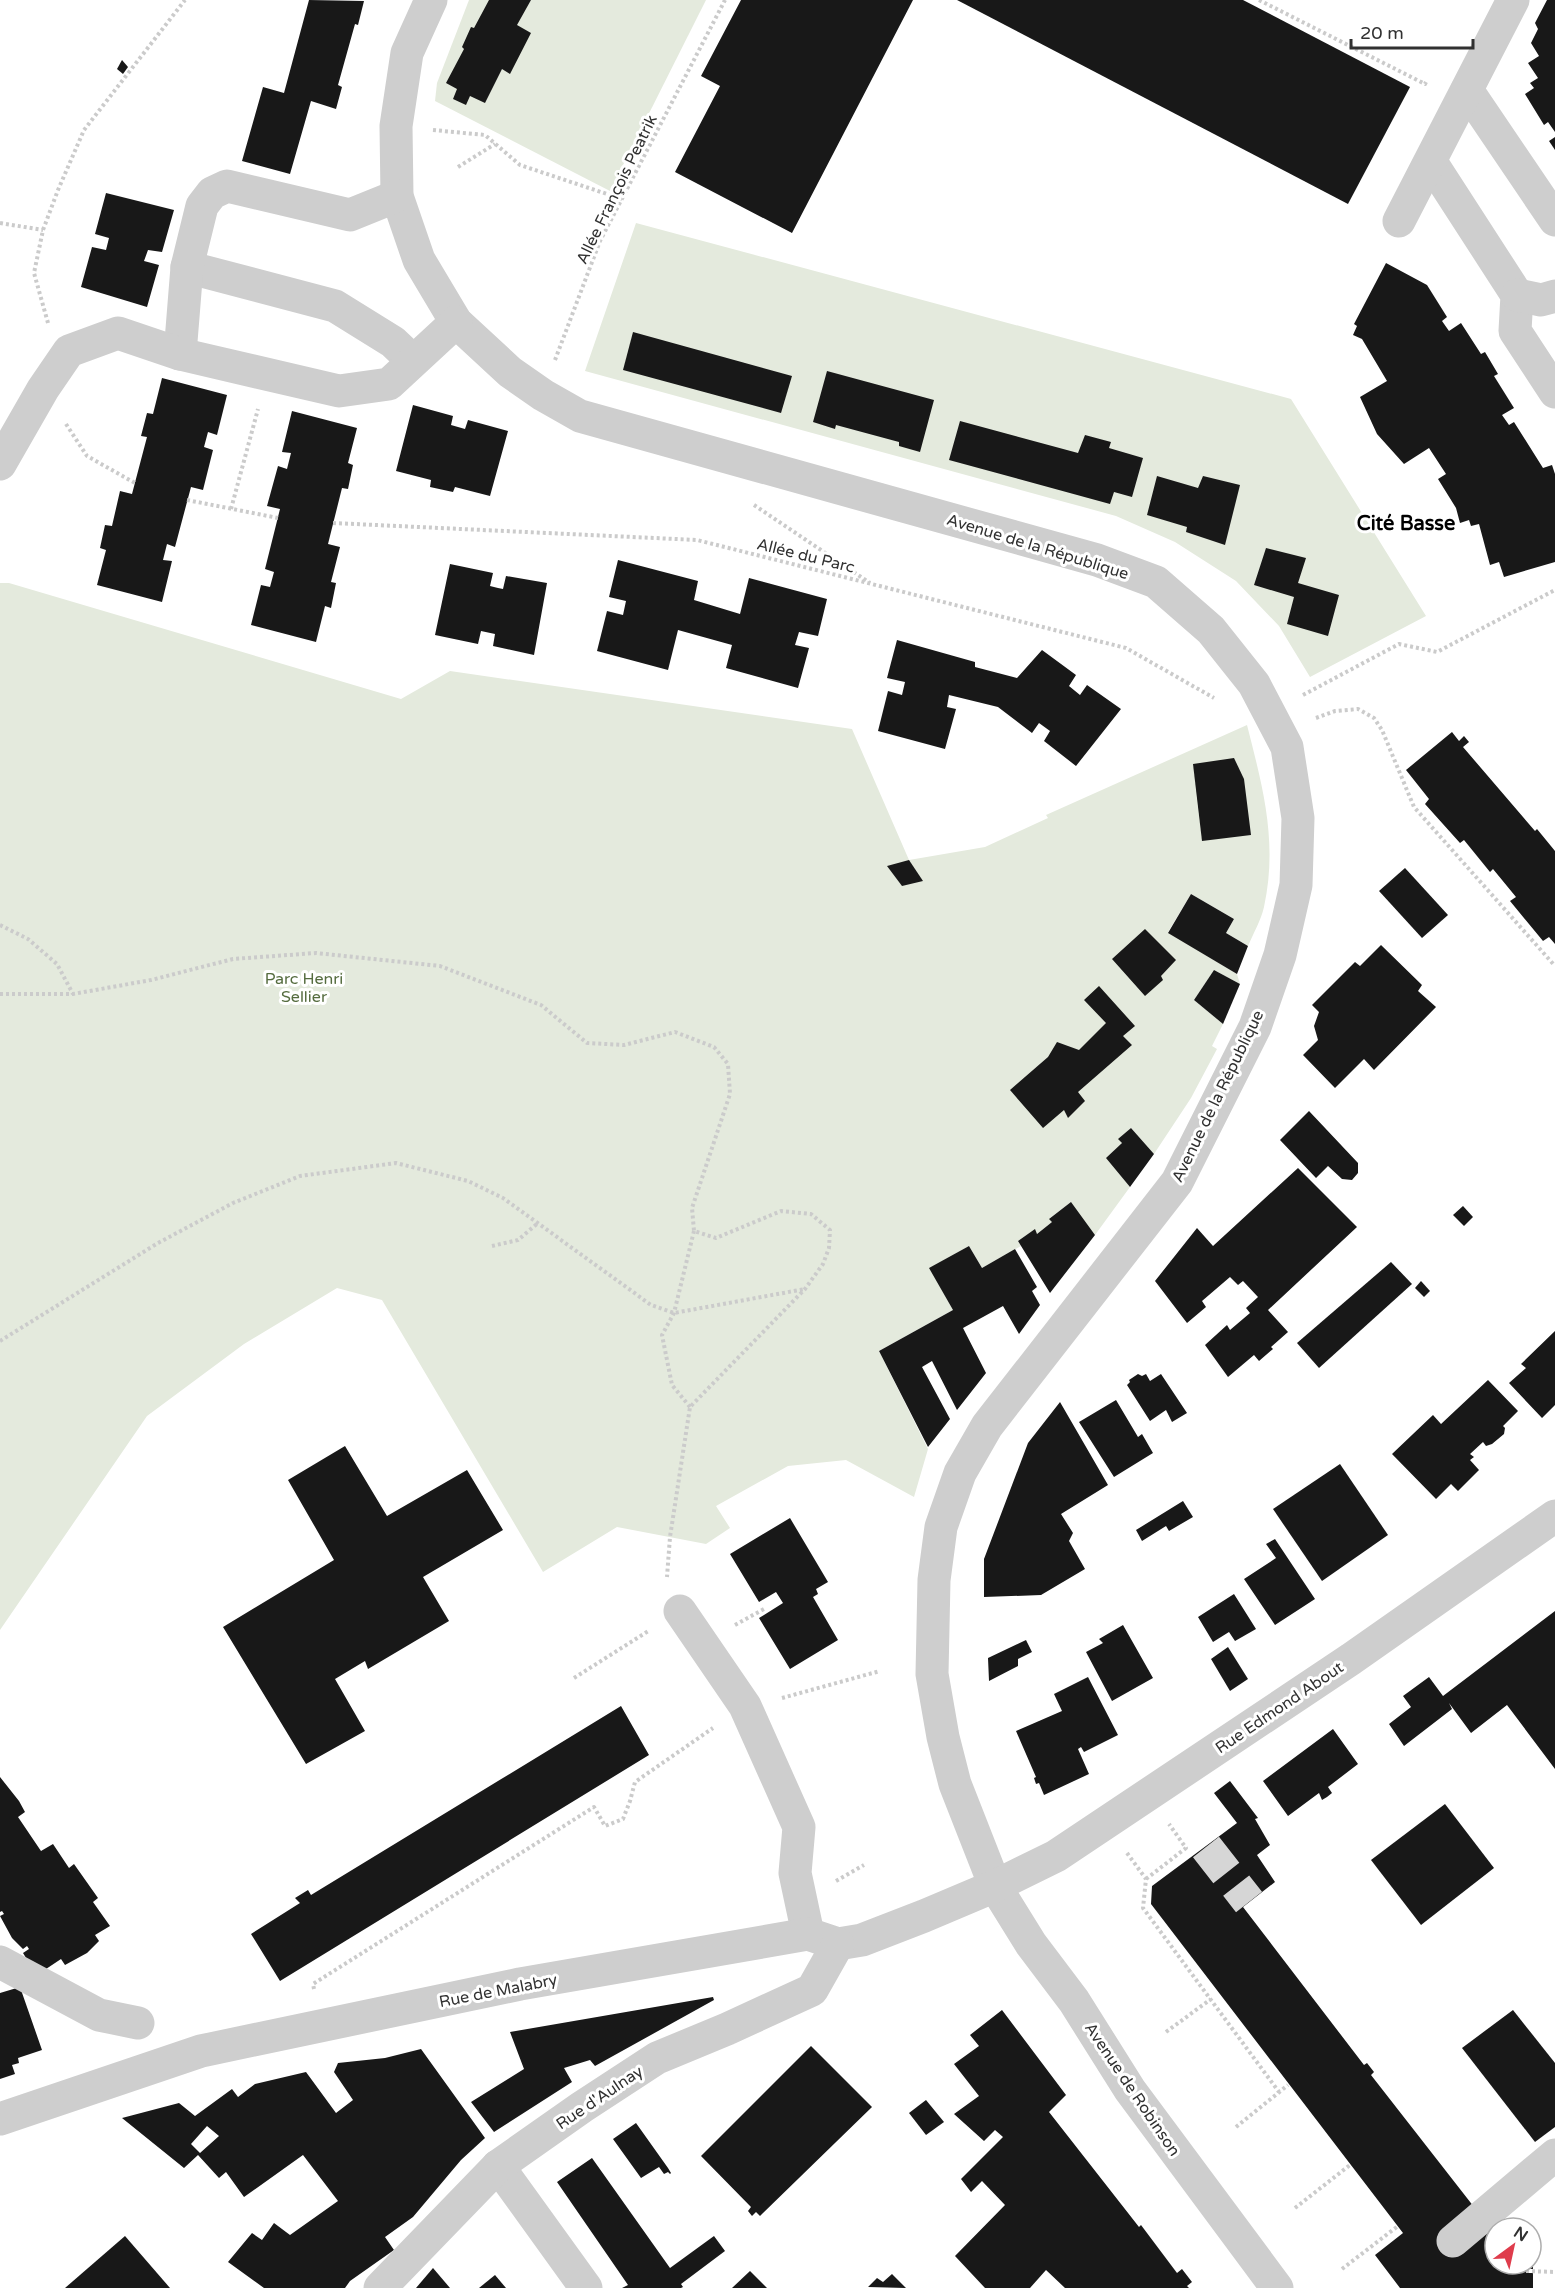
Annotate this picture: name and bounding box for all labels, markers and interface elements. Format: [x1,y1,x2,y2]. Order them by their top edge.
scale bar [1351,12,1472,50]
text: 20 m [1360,22,1404,44]
street label: Allée François Peatrik [572,111,662,267]
street label: Avenue de la République [944,510,1131,584]
district label: Cité Basse [1357,512,1455,536]
street label: Allée du Parc [755,534,857,578]
park label: Parc Henri Sellier [265,969,343,1007]
street label: Avenue de la République [1167,1007,1268,1186]
street label: Rue Edmond About [1212,1657,1347,1758]
street label: Rue de Malabry [437,1970,559,2012]
street label: Avenue de Robinson [1080,2019,1184,2160]
street label: Rue d'Aulnay [552,2061,647,2134]
north arrow [1483,2216,1543,2276]
text: N [1510,2222,1531,2246]

